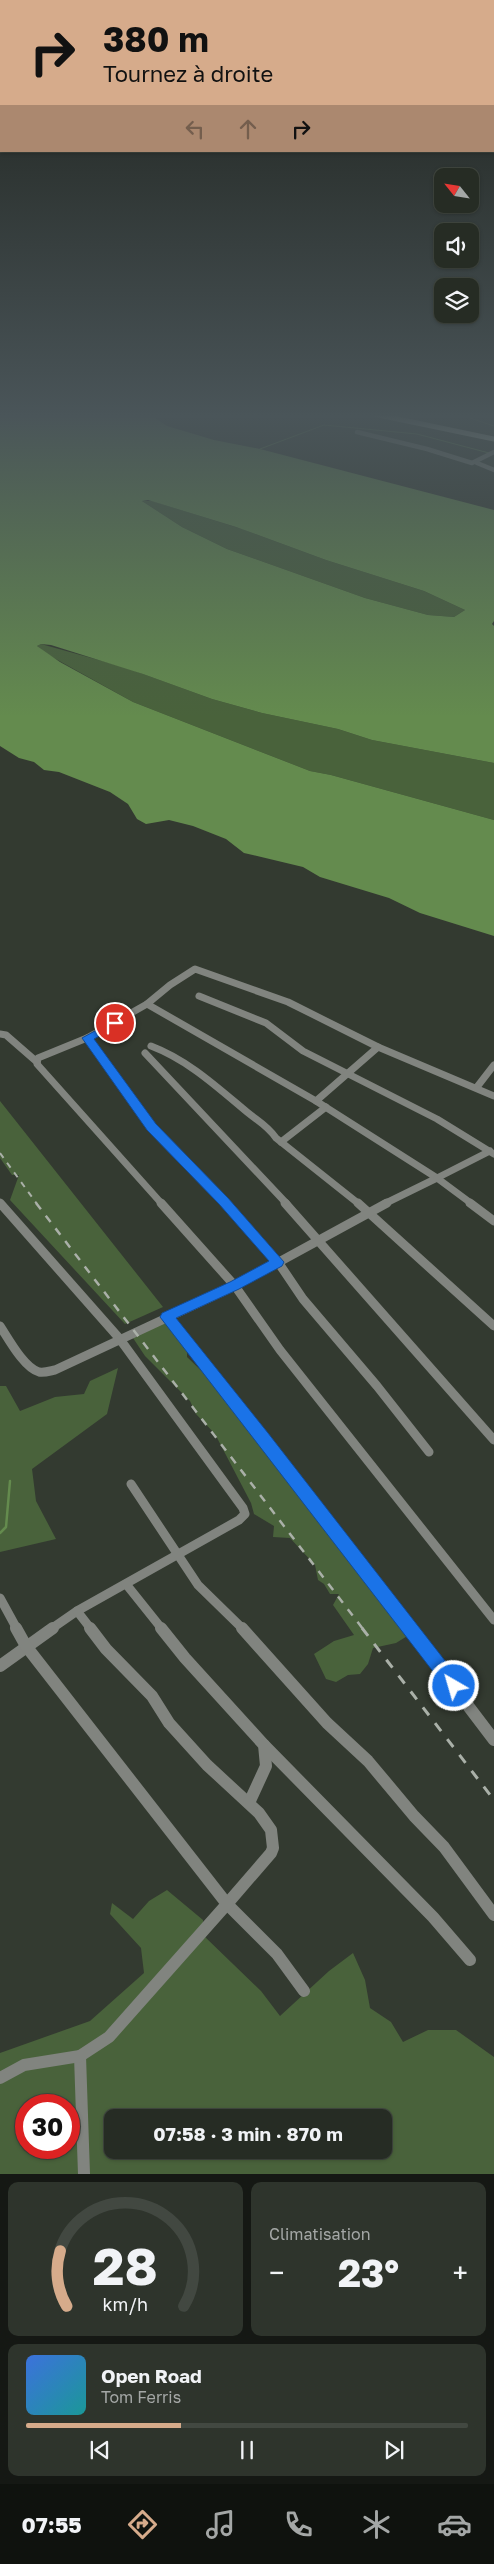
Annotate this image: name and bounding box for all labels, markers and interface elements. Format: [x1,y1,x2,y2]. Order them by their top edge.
text: 380 m [103,18,209,60]
icon: right [20,20,85,85]
text: Tournez à droite [103,60,273,87]
icon: left [181,115,209,143]
icon: ahead [234,115,262,143]
icon: right [287,115,315,143]
north arrow [434,168,479,212]
map controls [434,168,479,323]
button: sound [434,223,479,268]
button: layers [434,278,479,323]
pin [94,1002,136,1044]
icon: arrive [101,1009,129,1037]
position arrow [427,1659,479,1711]
speed limit sign: 30 [15,2094,80,2159]
text: 07:58 · 3 min · 870 m [153,2122,343,2145]
text: Climatisation [269,2224,371,2244]
text: 28 [93,2234,158,2296]
text: 23° [338,2250,399,2295]
text: − [269,2256,284,2289]
text: + [453,2256,468,2289]
text: km/h [103,2293,148,2315]
text: Open Road [101,2364,202,2387]
text: Tom Ferris [101,2387,181,2407]
icon: previous [86,2436,114,2464]
icon: pause [233,2436,261,2464]
icon: next [380,2436,408,2464]
icon: directions [125,2507,160,2542]
icon: music [203,2507,238,2542]
icon: phone [281,2507,316,2542]
icon: climate [359,2507,394,2542]
icon: car [437,2507,472,2542]
text: 07:55 [22,2511,82,2538]

